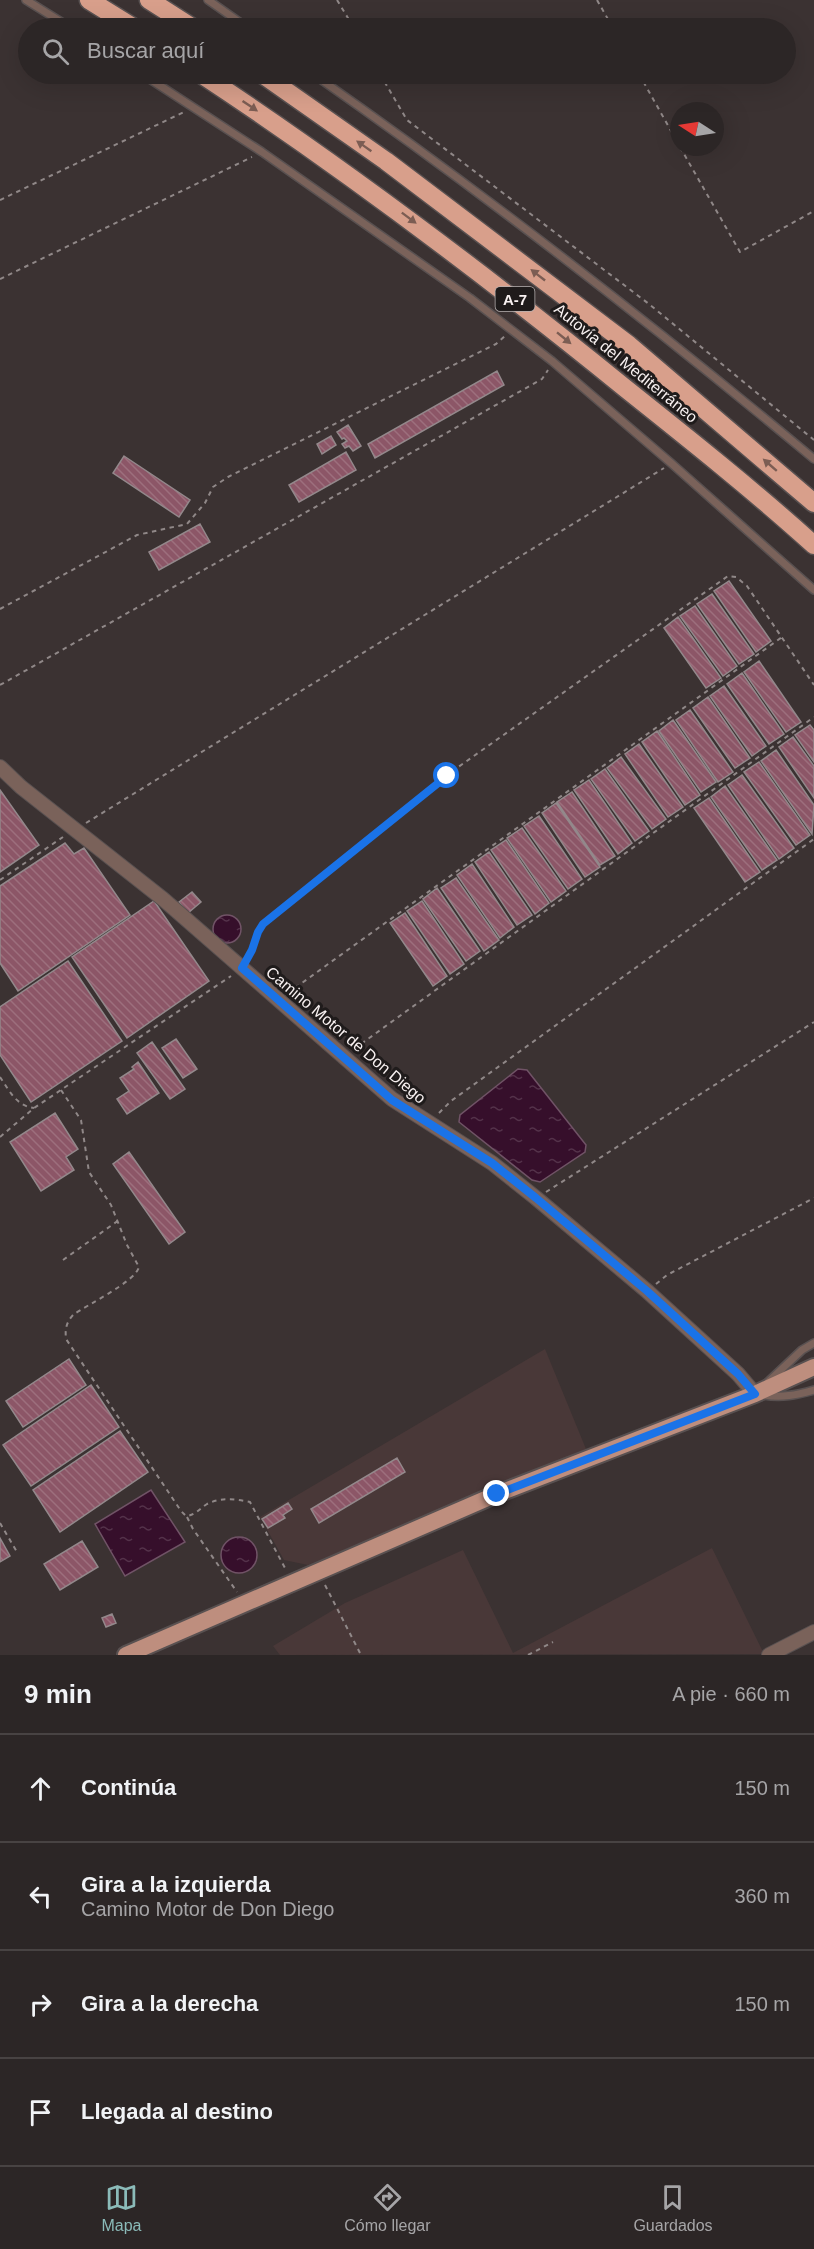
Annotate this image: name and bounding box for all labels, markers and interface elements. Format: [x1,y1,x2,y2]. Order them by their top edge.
search box [18,18,796,84]
icon: search [39,35,72,68]
text: Buscar aquí [87,38,204,63]
one-way arrow [242,100,258,111]
north arrow [670,102,724,156]
one-way arrow [357,140,373,152]
one-way arrow [402,212,417,224]
one-way arrow [530,269,545,281]
road number: A-7 [496,287,534,311]
street label: Autovía del Mediterráneo [551,300,701,426]
one-way arrow [556,331,571,343]
one-way arrow [763,459,778,472]
route start [433,762,459,788]
street label: Camino Motor de Don Diego [263,963,429,1107]
route end [483,1480,509,1506]
text: 9 min [24,1679,92,1709]
text: A pie · 660 m [672,1683,790,1705]
icon: ahead [24,1772,57,1805]
text: Continúa [81,1775,176,1800]
text: 150 m [734,1777,790,1799]
text: Gira a la izquierda [81,1872,271,1897]
icon: left [24,1880,57,1913]
text: 360 m [734,1885,790,1907]
text: Camino Motor de Don Diego [81,1898,334,1920]
icon: right [24,1988,57,2021]
text: Gira a la derecha [81,1991,258,2016]
text: 150 m [734,1993,790,2015]
icon: arrive [24,2096,57,2129]
text: Llegada al destino [81,2099,273,2124]
tab: Mapa [101,2181,141,2235]
tab: Cómo llegar [344,2181,431,2235]
tab: Guardados [633,2181,713,2235]

